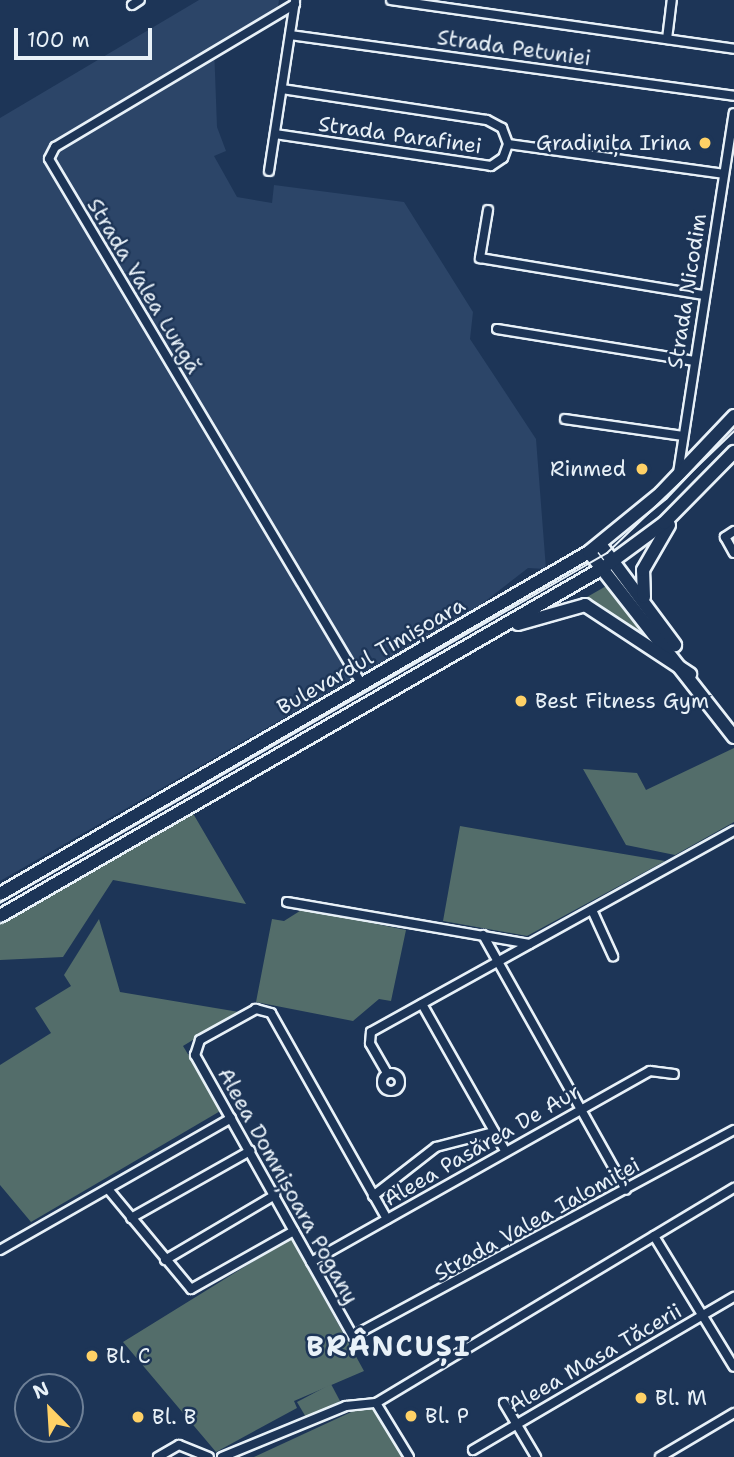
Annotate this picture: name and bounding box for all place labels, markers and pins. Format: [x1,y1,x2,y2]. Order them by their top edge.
place label: Gradinița Irina [536,130,691,156]
marker: Gradinița Irina [697,135,713,151]
place label: Rinmed [550,456,626,482]
marker: Rinmed [632,459,652,479]
place label: Best Fitness Gym [535,688,709,714]
marker: Best Fitness Gym [513,693,529,709]
place label: Bl. C [106,1343,151,1369]
marker: Bl. C [84,1348,100,1364]
place label: Bl. M [655,1385,707,1411]
marker: Bl. M [633,1390,649,1406]
place label: Bl. P [425,1403,469,1429]
place label: Bl. B [152,1404,196,1430]
marker: Bl. P [403,1408,419,1424]
marker: Bl. B [130,1409,146,1425]

